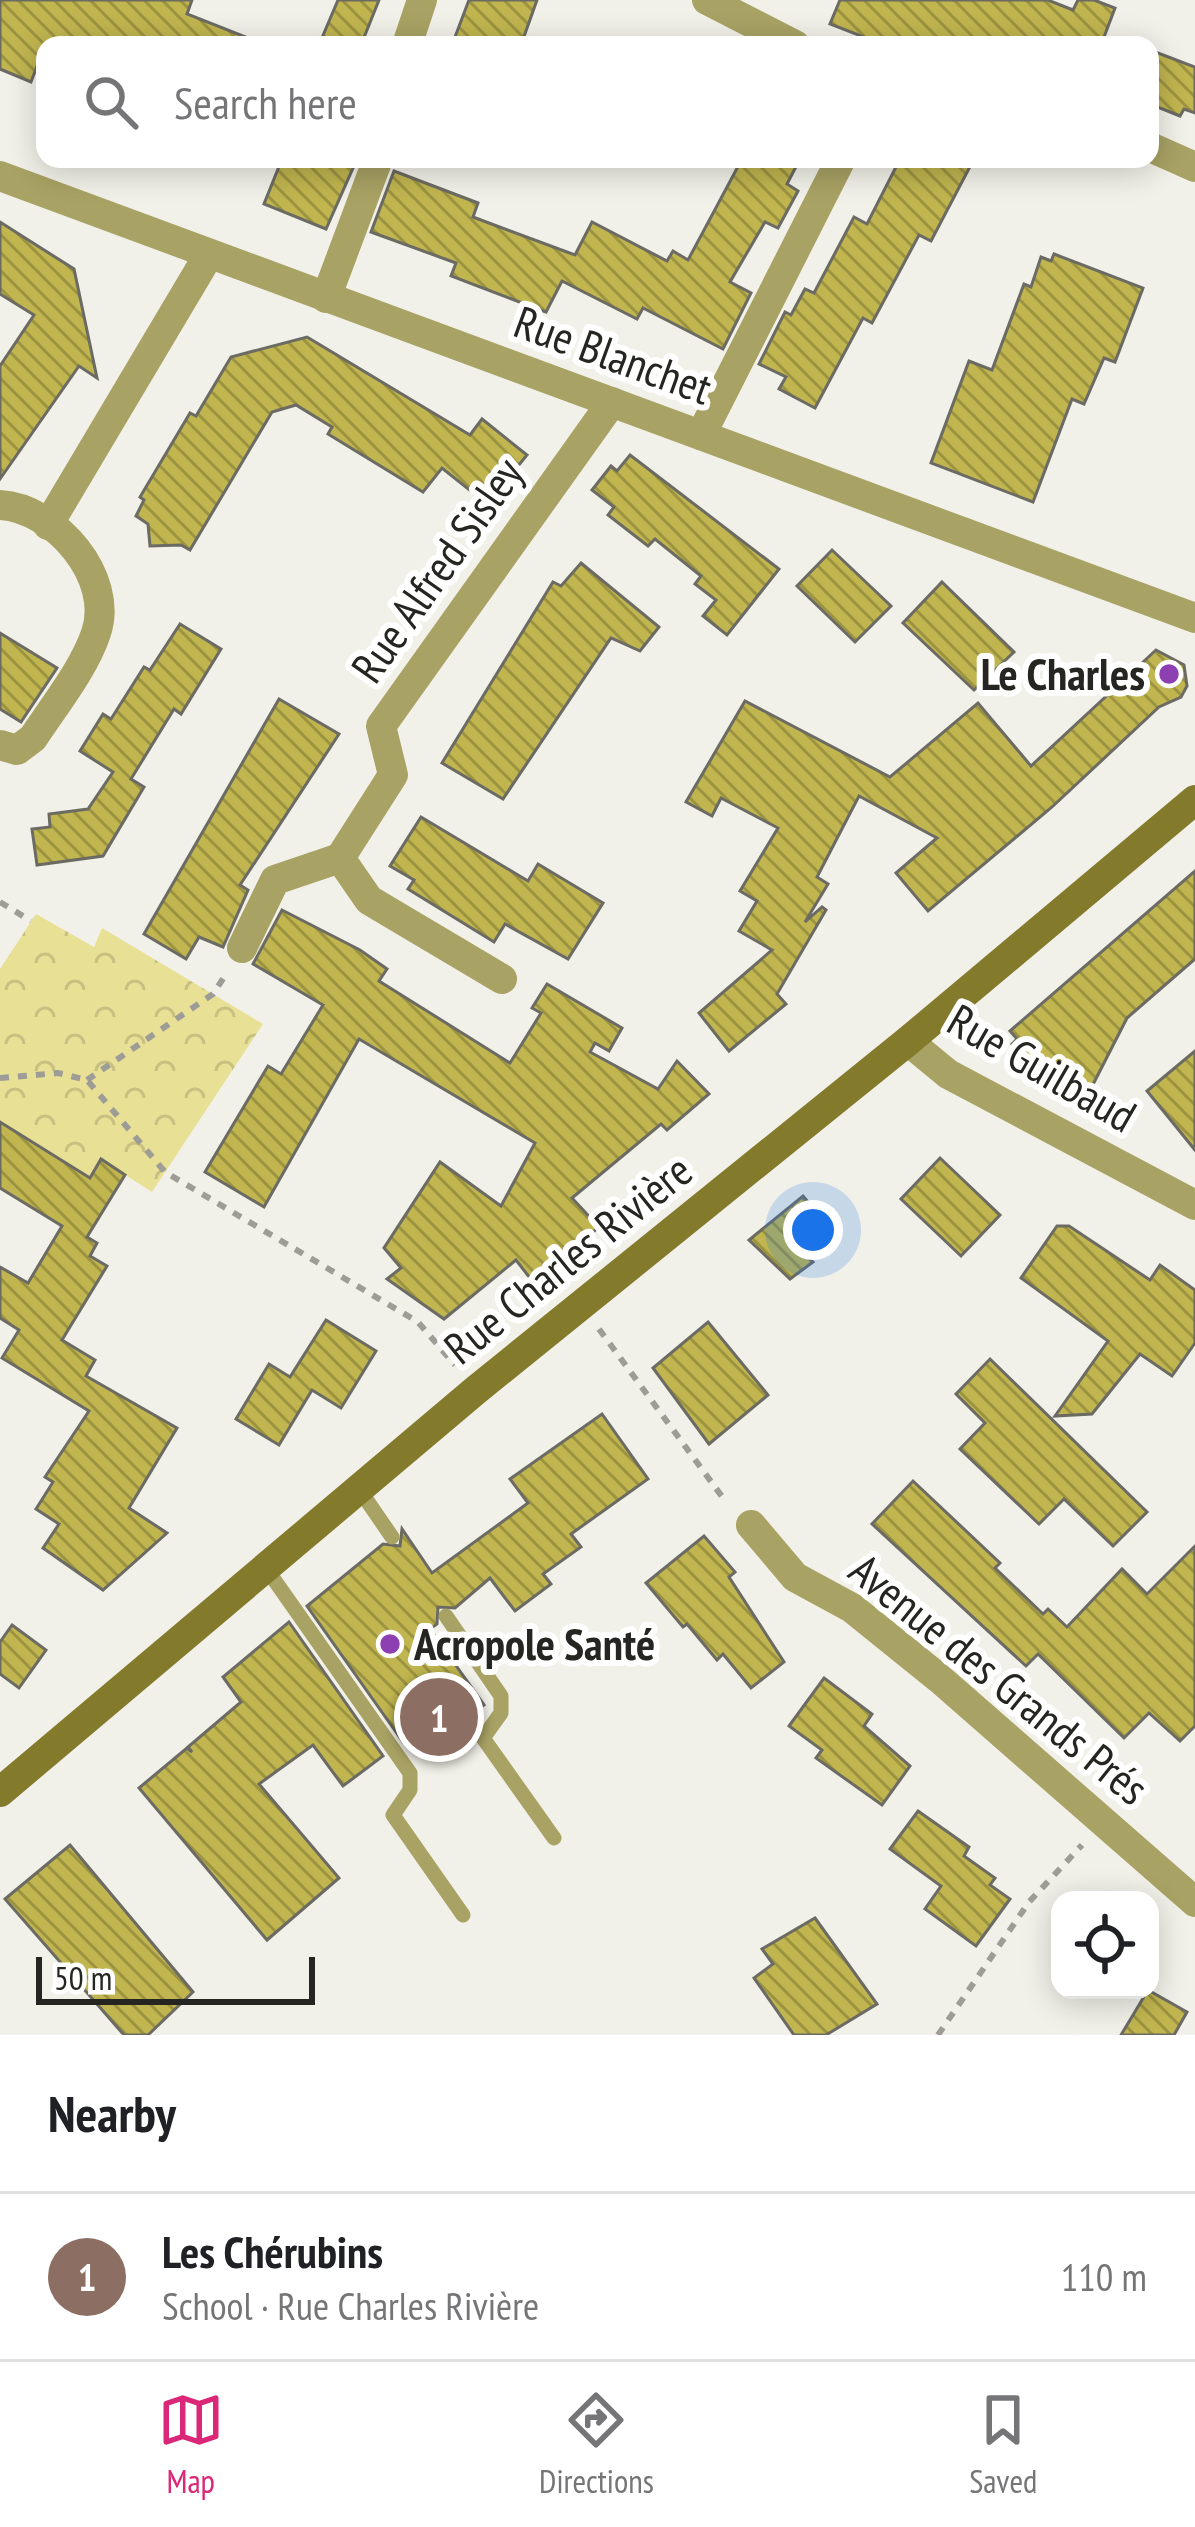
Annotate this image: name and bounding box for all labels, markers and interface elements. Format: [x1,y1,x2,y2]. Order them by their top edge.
search box [36,36,1159,168]
icon: search [78,69,144,135]
text: Search here [174,73,357,131]
street label: Rue Blanchet [507,292,720,417]
street label: Rue Alfred Sisley [338,446,535,693]
place label: Le Charles [981,644,1145,702]
marker: Le Charles [1156,661,1182,687]
street label: Rue Guilbaud [938,990,1147,1144]
street label: Rue Charles Rivière [432,1141,703,1376]
your location [783,1200,843,1260]
street label: Avenue des Grands Prés [838,1540,1161,1817]
place label: Acropole Santé [413,1614,655,1672]
marker: Acropole Santé [377,1631,403,1657]
pin: 1 [400,1672,478,1762]
map controls [1051,1891,1159,1999]
button: locate [1051,1891,1159,1999]
scale bar [36,1951,315,2004]
text: 50 m [54,1956,112,1999]
text: Nearby [48,2080,176,2146]
text: Les Chérubins [162,2222,383,2280]
text: 1 [78,2251,96,2302]
text: 110 m [1061,2251,1147,2302]
text: School · Rue Charles Rivière [162,2280,539,2331]
tab: Map [158,2387,224,2502]
tab: Directions [539,2387,654,2502]
tab: Saved [969,2387,1037,2502]

